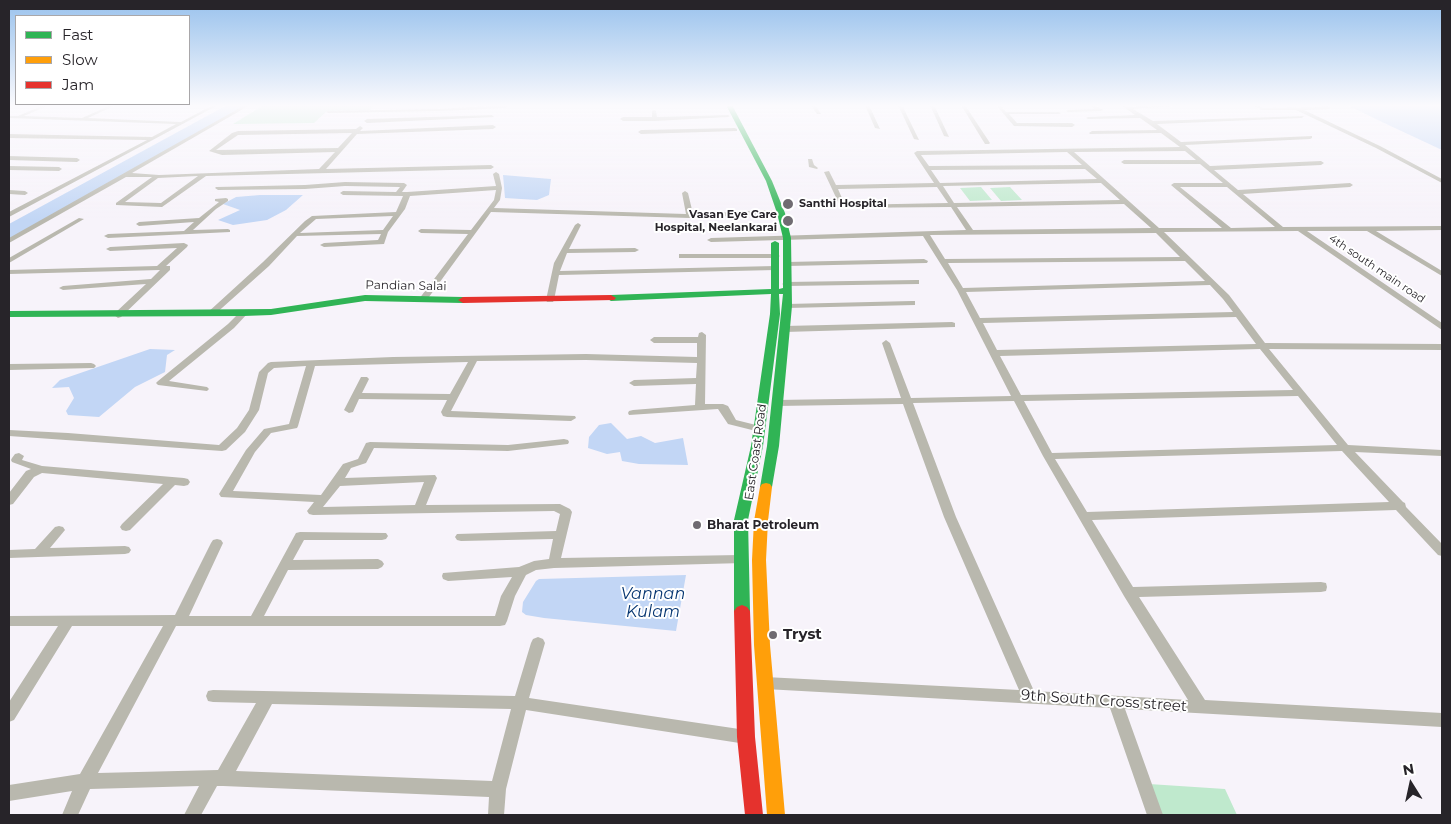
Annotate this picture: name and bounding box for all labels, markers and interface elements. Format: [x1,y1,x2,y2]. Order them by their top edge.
legend [15,15,190,105]
text: Fast [62,25,93,44]
text: Slow [62,50,98,69]
text: Jam [62,75,94,94]
marker: Santhi Hospital [781,197,795,211]
place label: Santhi Hospital [799,197,887,211]
place label: Vasan Eye Care Hospital, Neelankarai [655,208,777,234]
marker: Vasan Eye Care Hospital, Neelankarai [781,214,795,228]
street label: 4th south main road [1326,232,1428,306]
street label: Pandian Salai [365,278,447,294]
street label: East Coast Road [742,403,770,501]
place label: Bharat Petroleum [707,518,819,532]
marker: Bharat Petroleum [691,519,703,531]
water label: Vannan Kulam [621,584,685,622]
place label: Tryst [783,626,822,644]
marker: Tryst [767,629,779,641]
street label: 9th South Cross street [1020,686,1188,716]
north arrow [1386,759,1436,809]
text: N [1401,759,1416,779]

